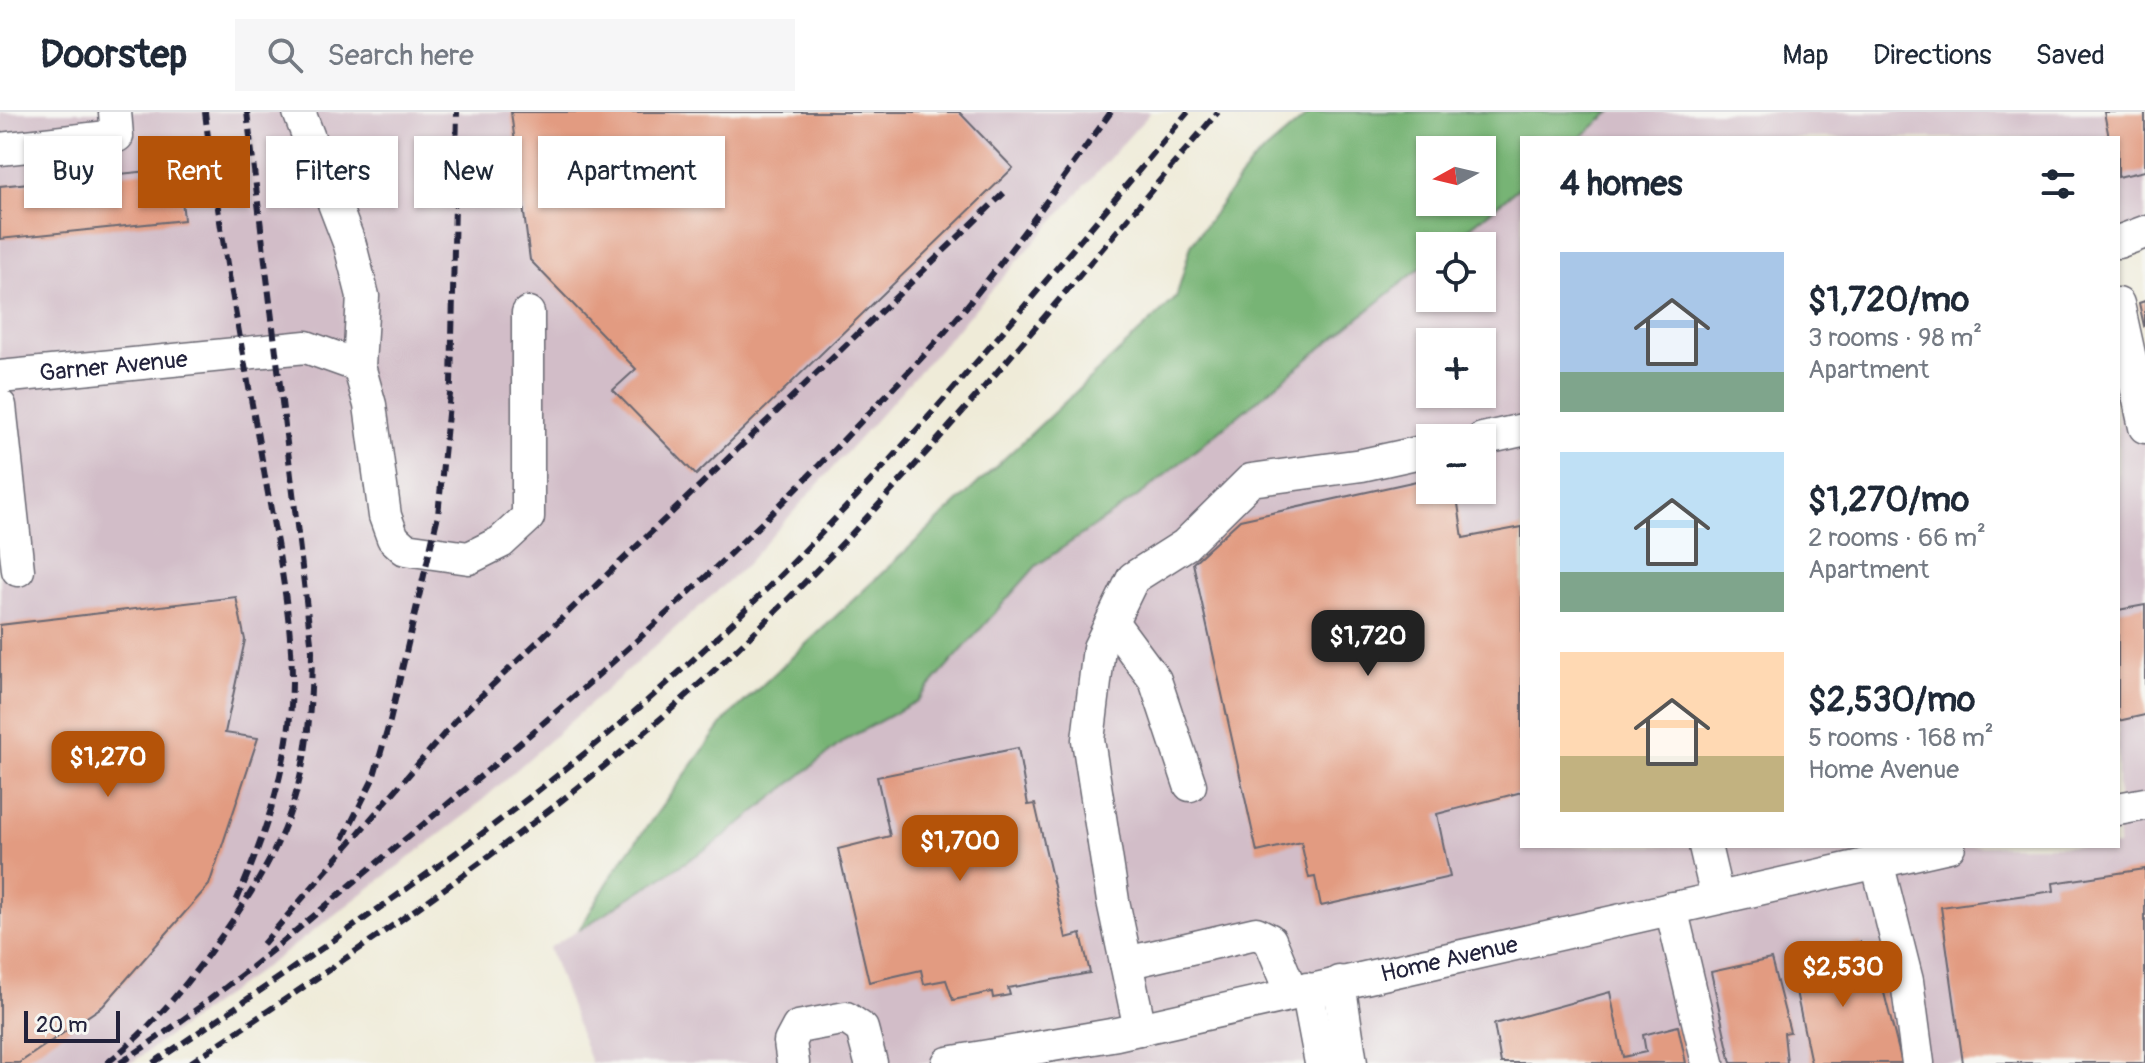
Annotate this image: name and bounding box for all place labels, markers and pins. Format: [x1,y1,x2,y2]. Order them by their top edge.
pin: $1,720 [1303,610,1433,678]
pin: $1,270 [43,731,173,799]
pin: $1,700 [895,815,1025,883]
pin: $2,530 [1778,941,1908,1009]

